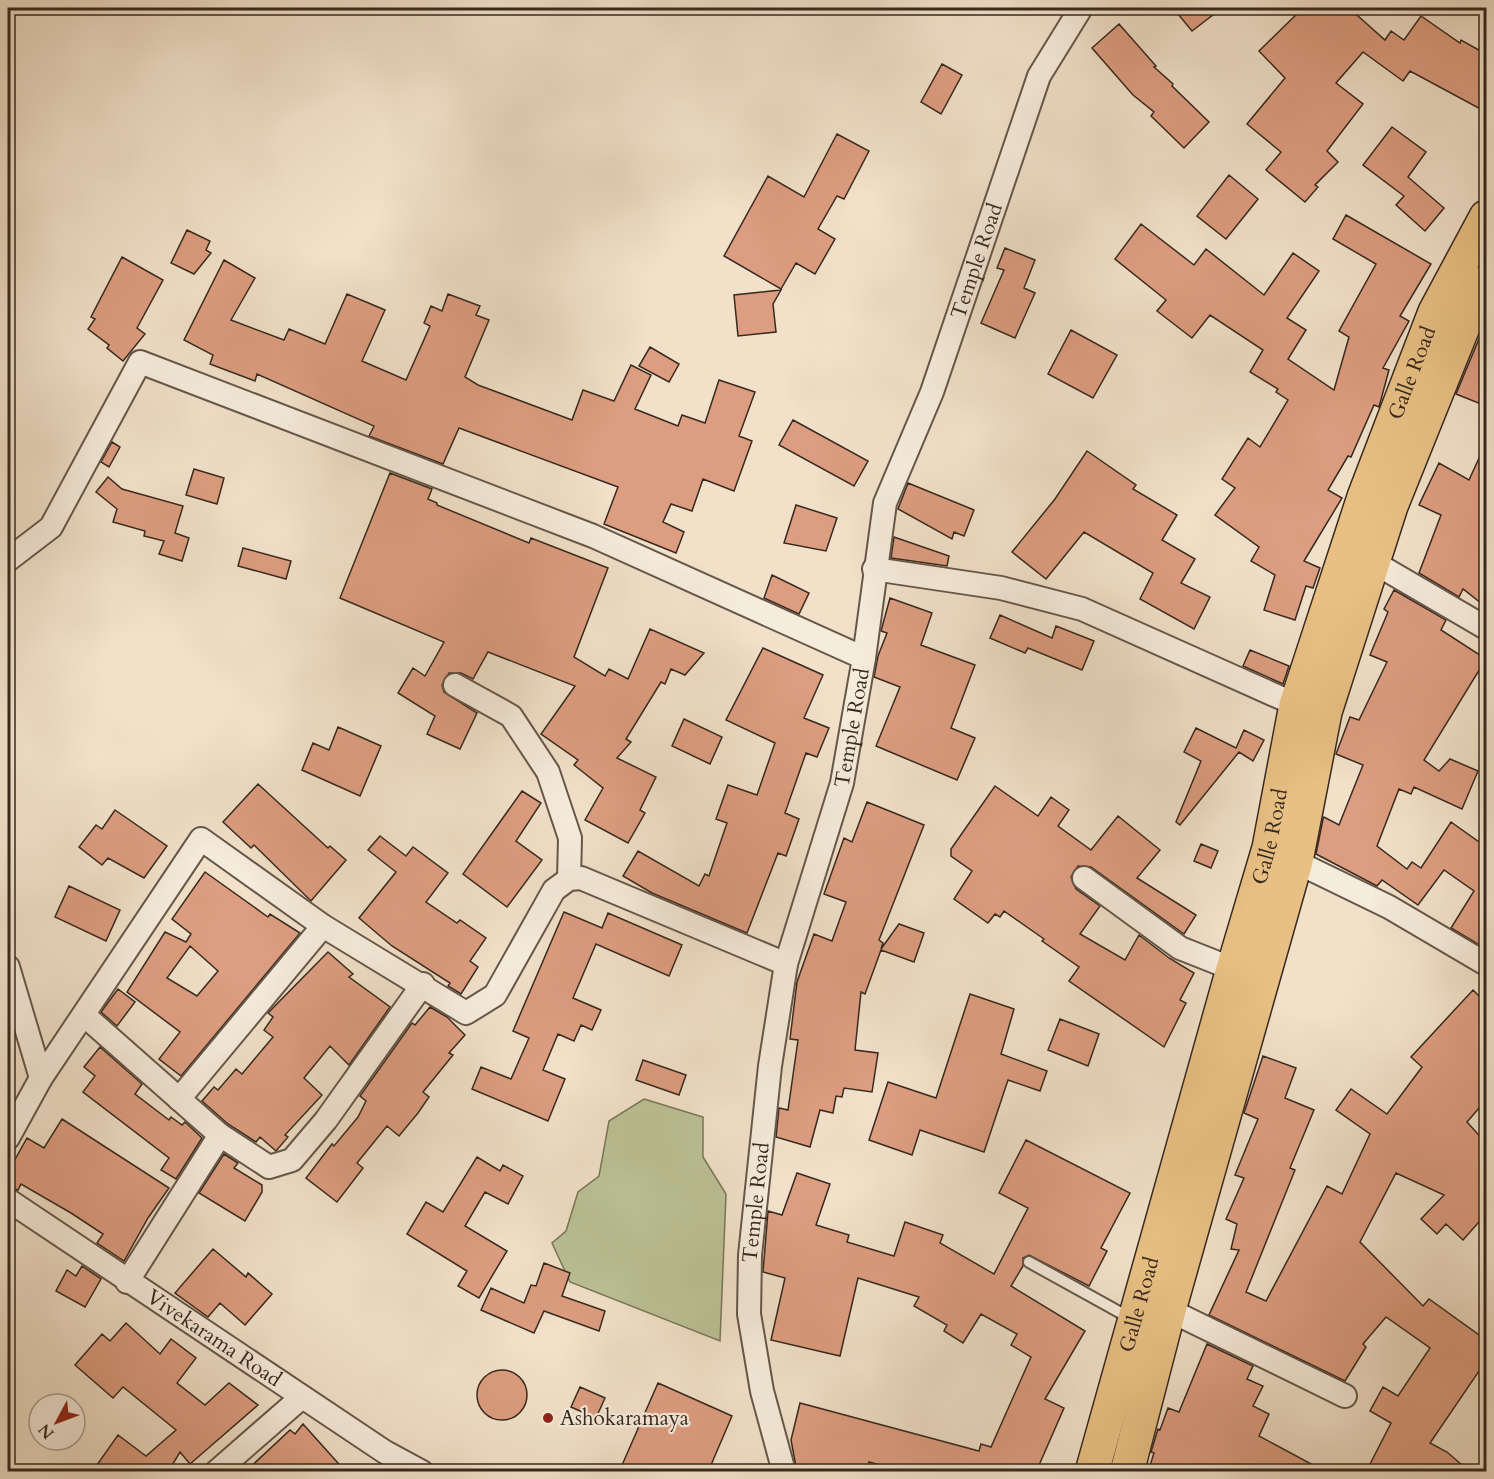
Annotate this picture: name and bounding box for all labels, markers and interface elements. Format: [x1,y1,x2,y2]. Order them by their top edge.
street label: Temple Road [944,199,1010,323]
street label: Galle Road [1381,322,1443,424]
street label: Temple Road [827,666,877,790]
street label: Galle Road [1245,786,1295,888]
street label: Temple Road [735,1141,777,1264]
street label: Galle Road [1112,1254,1167,1356]
street label: Vivekarama Road [140,1282,287,1394]
north arrow [27,1392,87,1452]
place label: Ashokaramaya [560,1404,689,1433]
marker: Ashokaramaya [541,1411,555,1425]
text: N [34,1419,59,1444]

